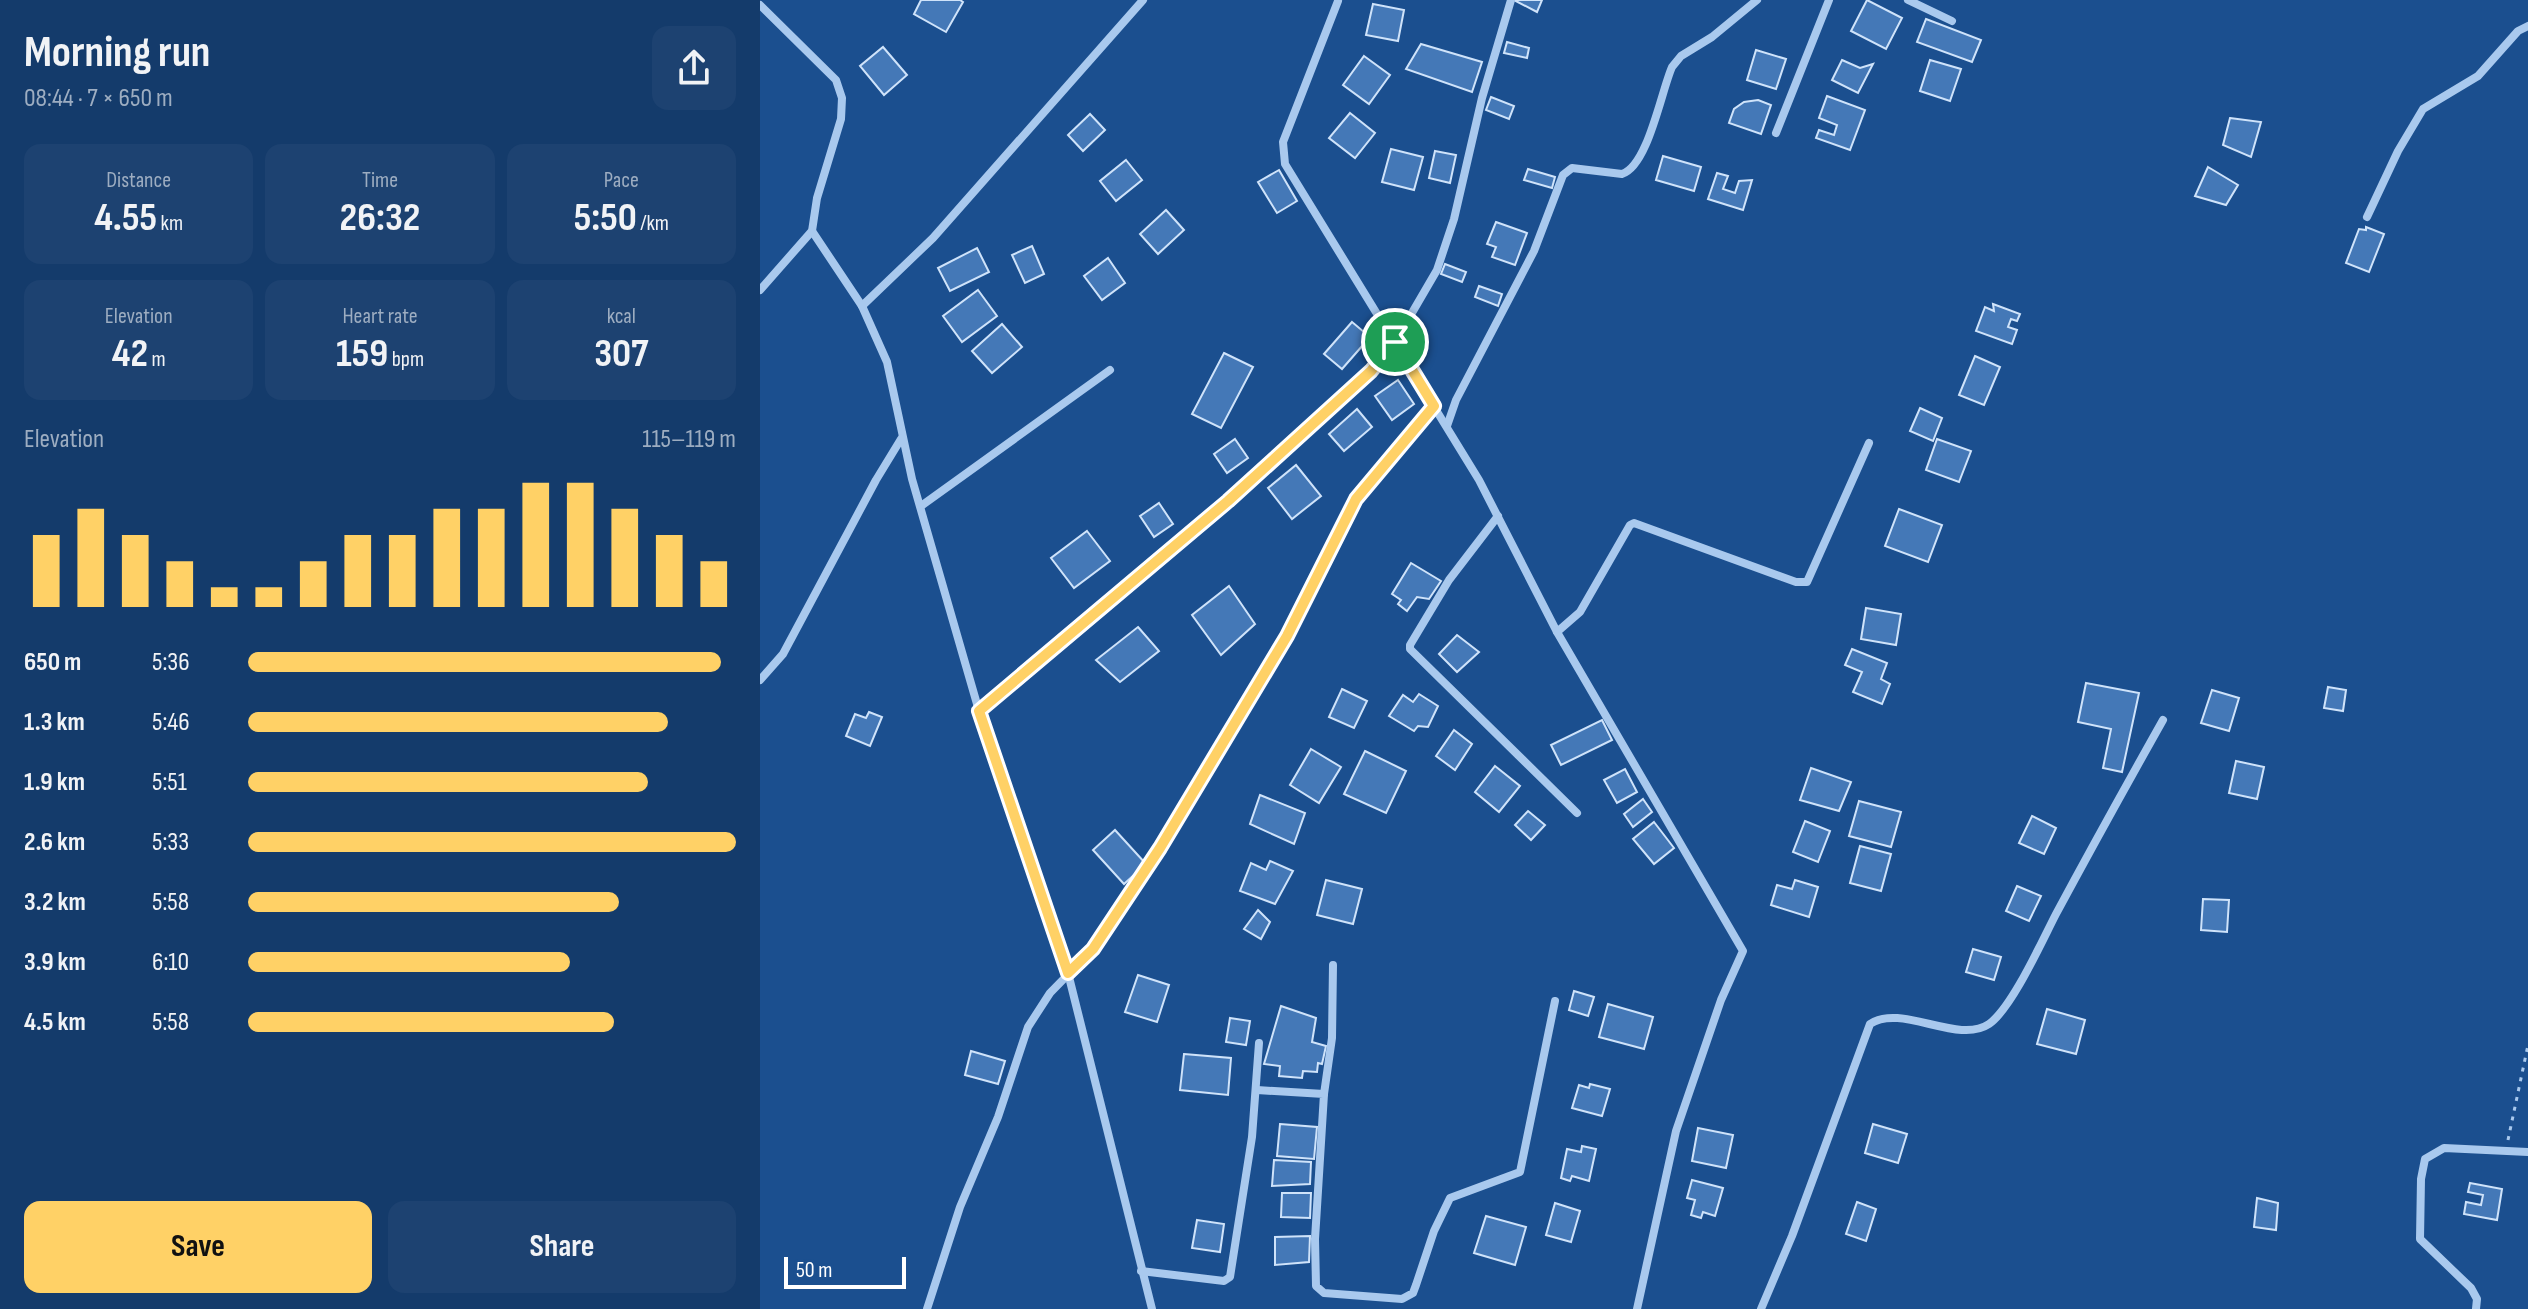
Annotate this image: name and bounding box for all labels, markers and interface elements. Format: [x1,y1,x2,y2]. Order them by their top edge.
text: Morning run [24,26,210,79]
button: share [652,26,736,110]
text: 08:44 · 7 × 650 m [24,83,173,114]
text: Distance [106,167,171,194]
text: Time [362,167,398,194]
text: Pace [604,167,639,194]
text: 4.55 [94,194,157,242]
text: 26:32 [340,194,420,242]
text: 5:50 [574,194,637,242]
text: km [157,210,183,237]
text: /km [637,210,669,237]
text: Elevation [105,303,173,330]
text: Heart rate [342,303,418,330]
text: kcal [607,303,636,330]
pin [1361,308,1429,376]
icon: arrive [1373,320,1417,364]
text: 42 [112,330,148,378]
text: 159 [336,330,388,378]
text: 307 [594,330,649,378]
text: m [148,346,166,373]
text: bpm [388,346,424,373]
text: Elevation [24,424,104,455]
text: 115–119 m [642,424,736,455]
text: 650 m [24,647,81,678]
text: 5:36 [152,647,190,678]
text: 1.3 km [24,707,85,738]
text: 5:46 [152,707,190,738]
text: 1.9 km [24,767,85,798]
text: 5:51 [152,767,187,798]
text: 2.6 km [24,827,85,858]
text: 5:33 [152,827,189,858]
text: 3.2 km [24,887,86,918]
text: 5:58 [152,887,189,918]
text: 3.9 km [24,947,86,978]
text: 6:10 [152,947,189,978]
text: 4.5 km [24,1007,86,1038]
text: 5:58 [152,1007,189,1038]
button: Save [24,1201,372,1293]
button: Share [388,1201,736,1293]
scale bar [784,1253,906,1289]
text: 50 m [796,1257,832,1284]

